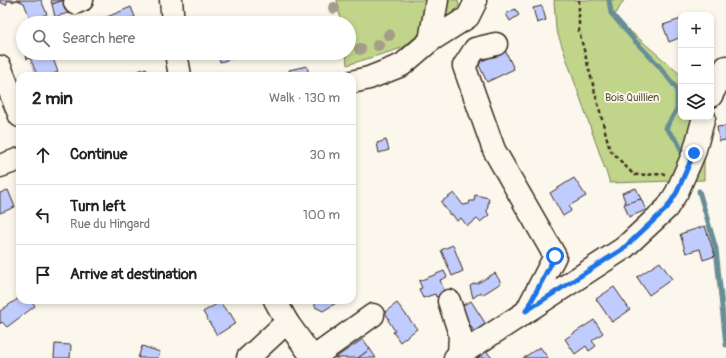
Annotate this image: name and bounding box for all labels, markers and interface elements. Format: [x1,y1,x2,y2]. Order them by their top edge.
map controls [678,12,714,120]
button: + [678,12,714,48]
search box [16,16,356,60]
icon: search [30,27,52,49]
text: Search here [62,29,135,48]
button: − [678,48,714,84]
button: layers [678,84,714,120]
text: 2 min [32,88,73,109]
text: Walk · 130 m [269,90,340,106]
park label: Bois Quillien [605,91,659,104]
icon: ahead [32,144,54,166]
route end [685,144,703,162]
text: Continue [70,145,128,164]
text: 30 m [310,147,340,163]
text: Turn left [70,197,126,216]
icon: left [32,204,54,226]
text: 100 m [303,207,340,223]
text: Rue du Hingard [70,216,150,232]
route start [546,247,564,265]
icon: arrive [32,264,54,286]
text: Arrive at destination [70,265,197,284]

